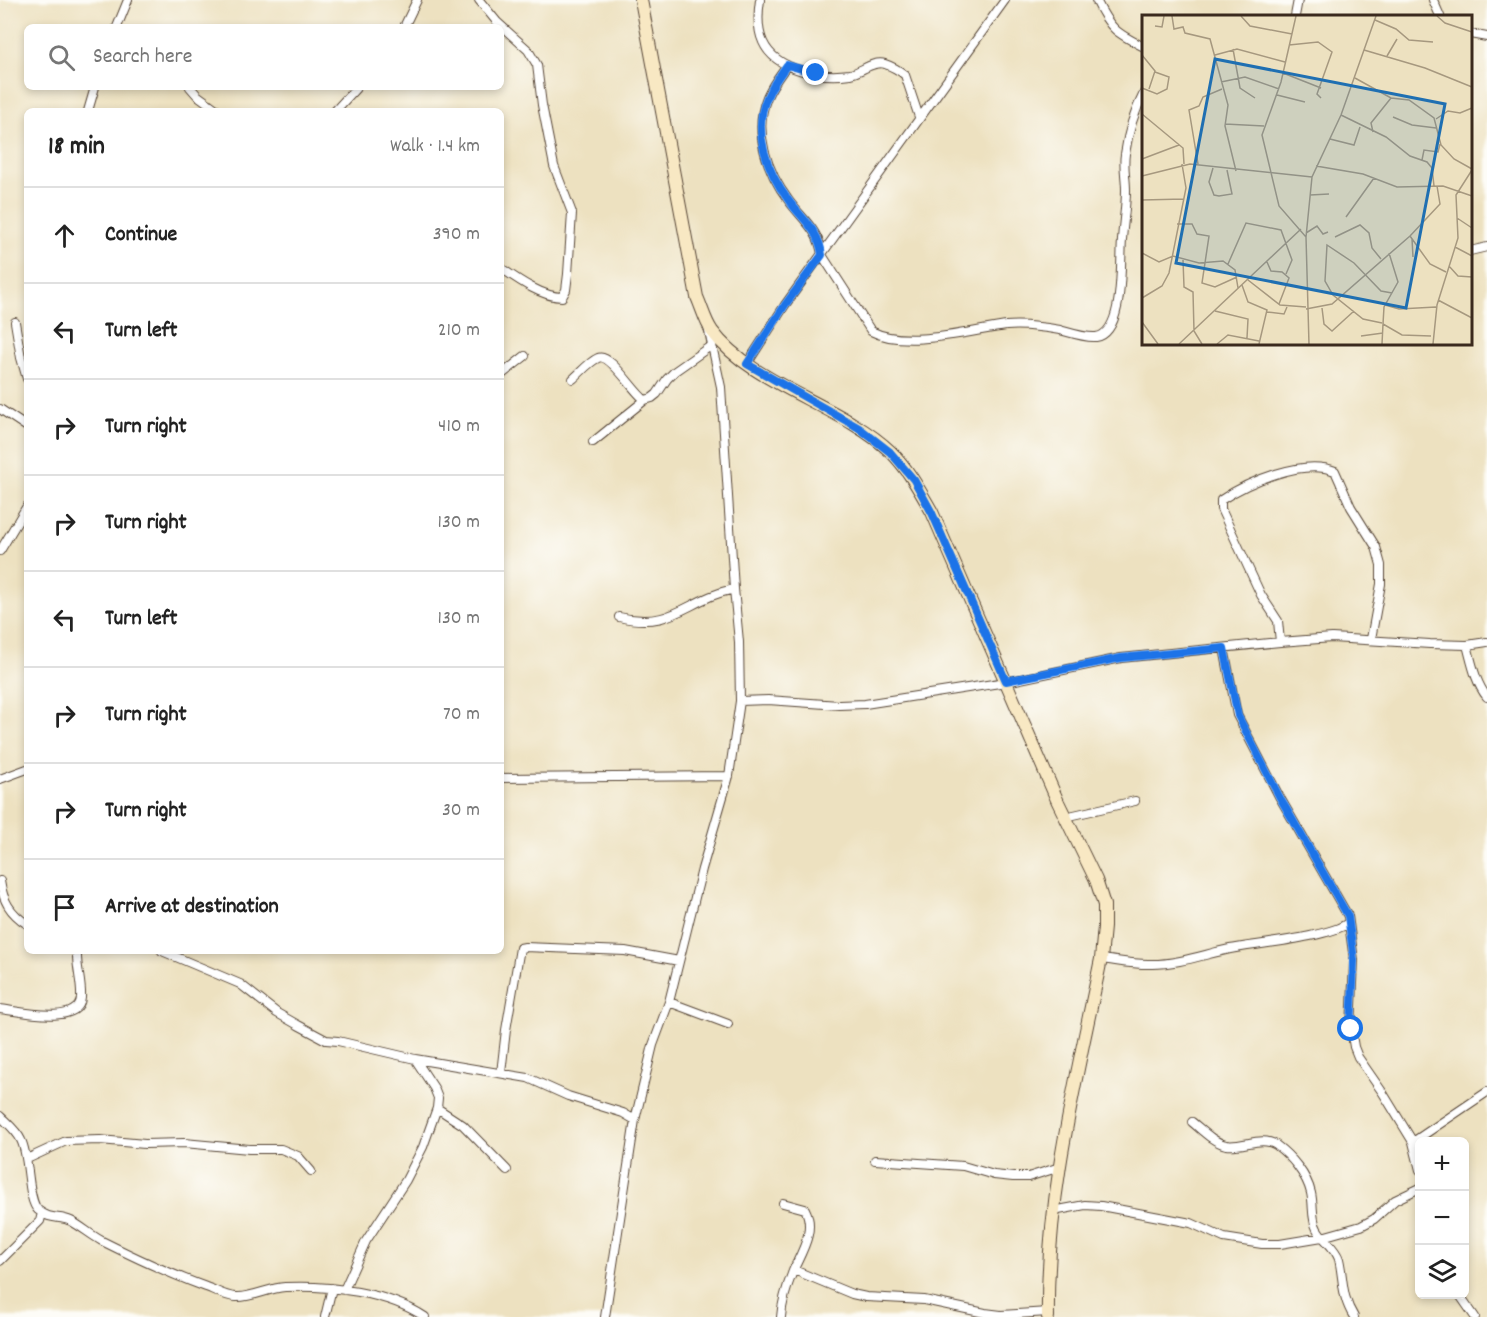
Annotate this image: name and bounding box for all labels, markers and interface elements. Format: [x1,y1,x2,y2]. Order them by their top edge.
inset map [1142,15,1472,345]
search box [24,24,504,90]
icon: search [45,41,78,74]
text: Search here [93,42,192,73]
route end [802,59,828,85]
text: 18 min [48,129,105,166]
text: Walk · 1.4 km [390,133,480,161]
icon: ahead [48,219,81,252]
text: Continue [105,220,177,251]
text: 390 m [433,221,480,249]
icon: left [48,315,81,348]
text: Turn left [105,316,177,347]
text: 210 m [438,317,480,345]
icon: right [48,411,81,444]
text: Turn right [105,412,187,443]
text: 410 m [438,413,480,441]
icon: right [48,507,81,540]
text: Turn right [105,508,187,539]
text: 130 m [438,509,480,537]
icon: left [48,603,81,636]
text: Turn left [105,604,177,635]
text: 130 m [438,605,480,633]
icon: right [48,699,81,732]
text: Turn right [105,700,187,731]
text: 70 m [443,701,480,729]
icon: right [48,795,81,828]
text: Turn right [105,796,187,827]
text: 30 m [442,797,480,825]
icon: arrive [48,891,81,924]
text: Arrive at destination [105,892,279,923]
route start [1337,1015,1363,1041]
map controls [1415,1137,1469,1299]
button: + [1415,1137,1469,1191]
button: − [1415,1191,1469,1245]
button: layers [1415,1245,1469,1299]

